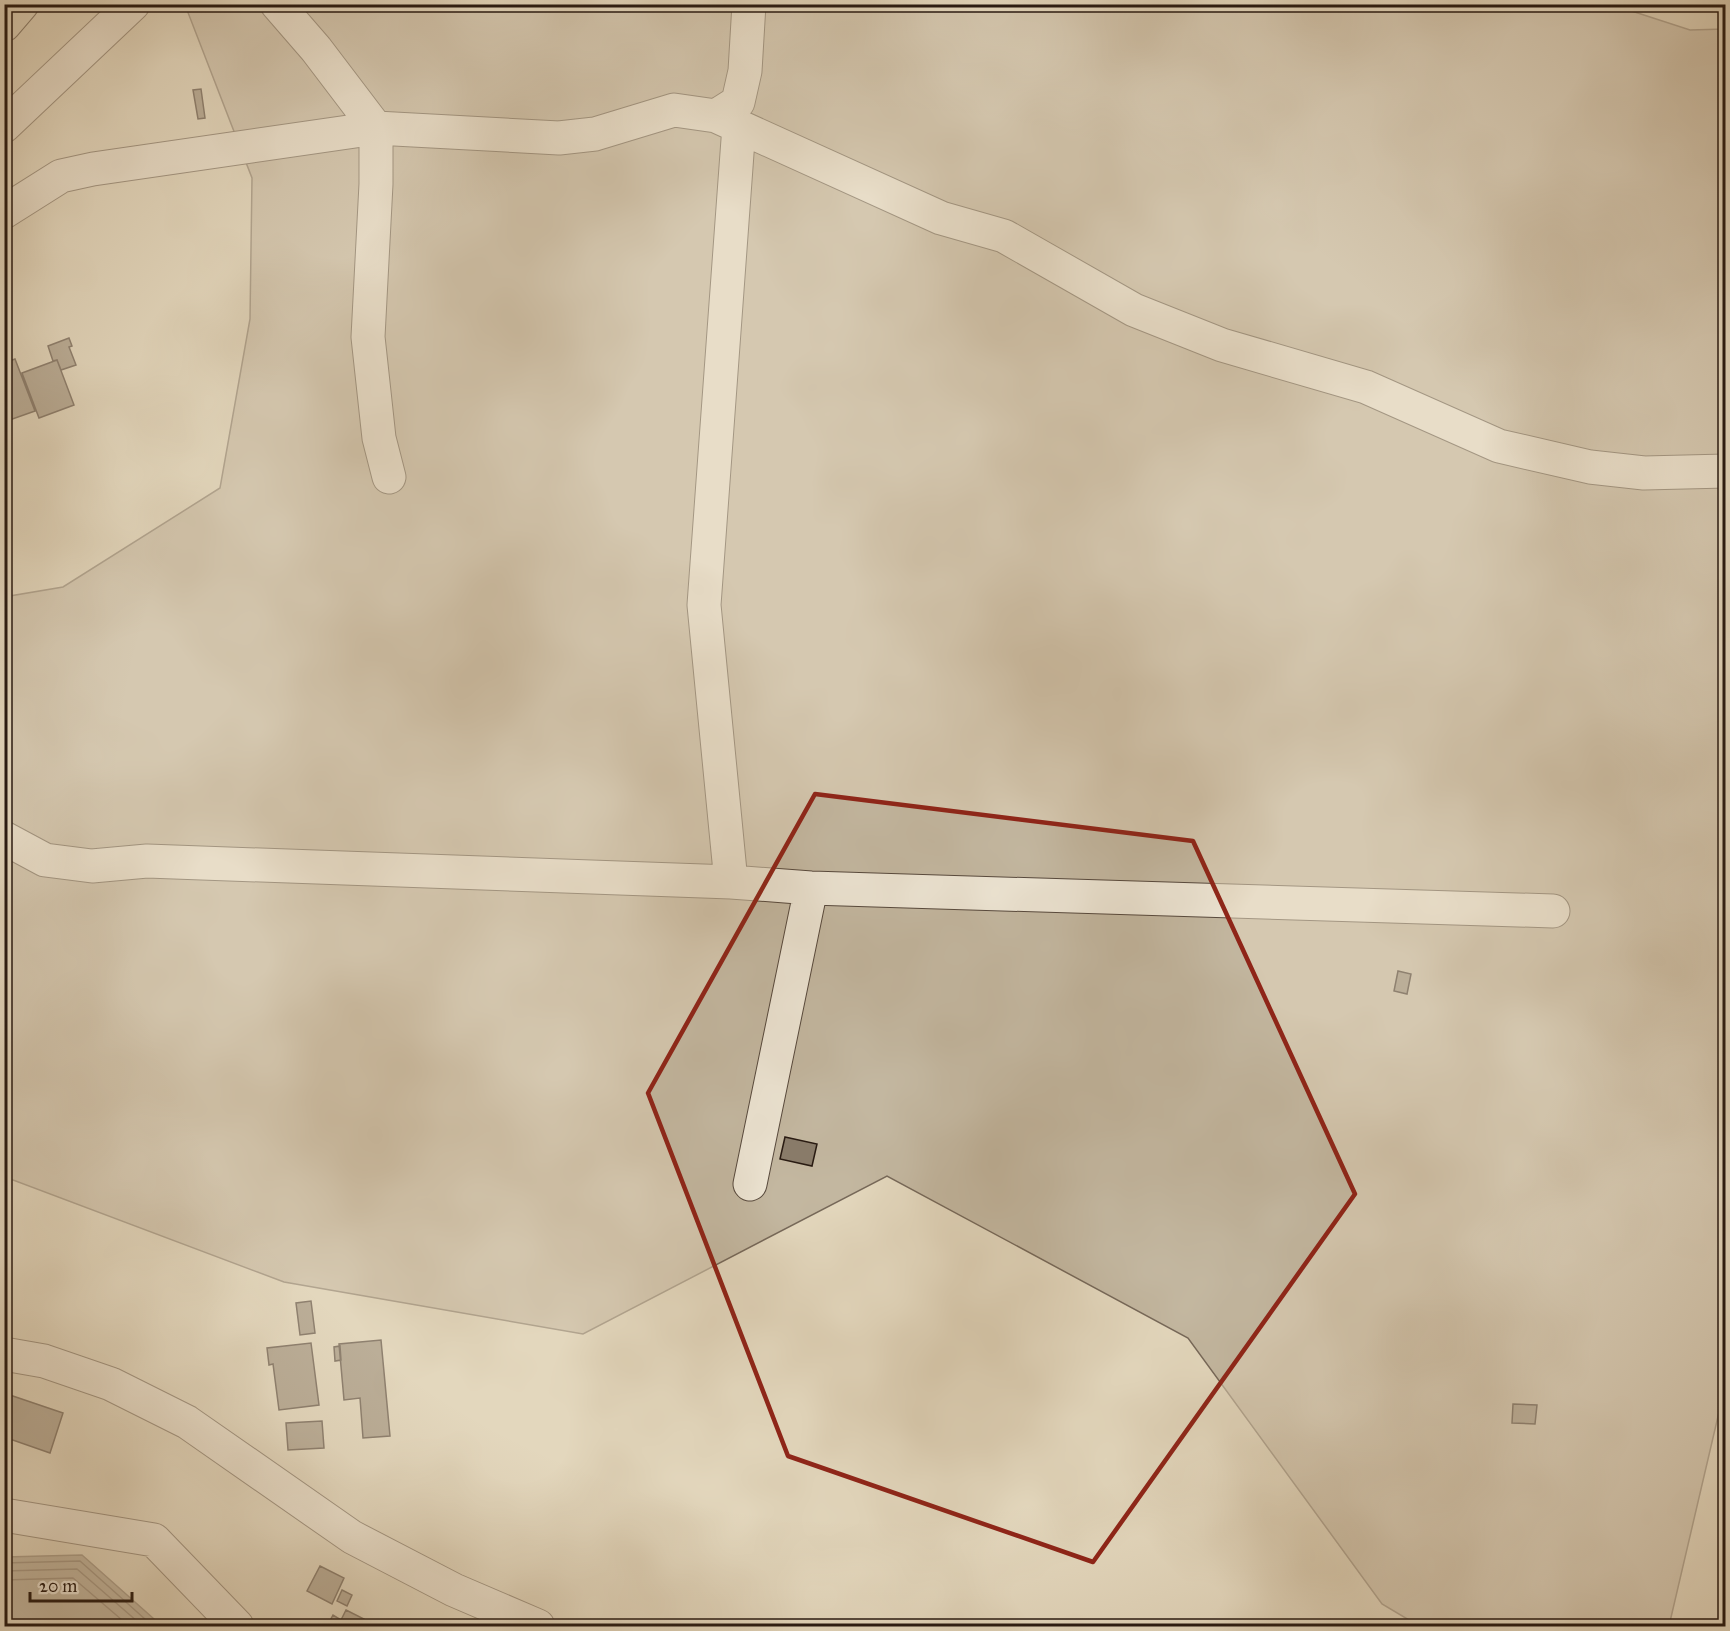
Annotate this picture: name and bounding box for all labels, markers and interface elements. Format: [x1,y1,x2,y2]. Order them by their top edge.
scale bar [30,1565,132,1603]
text: 20 m [39,1575,77,1597]

